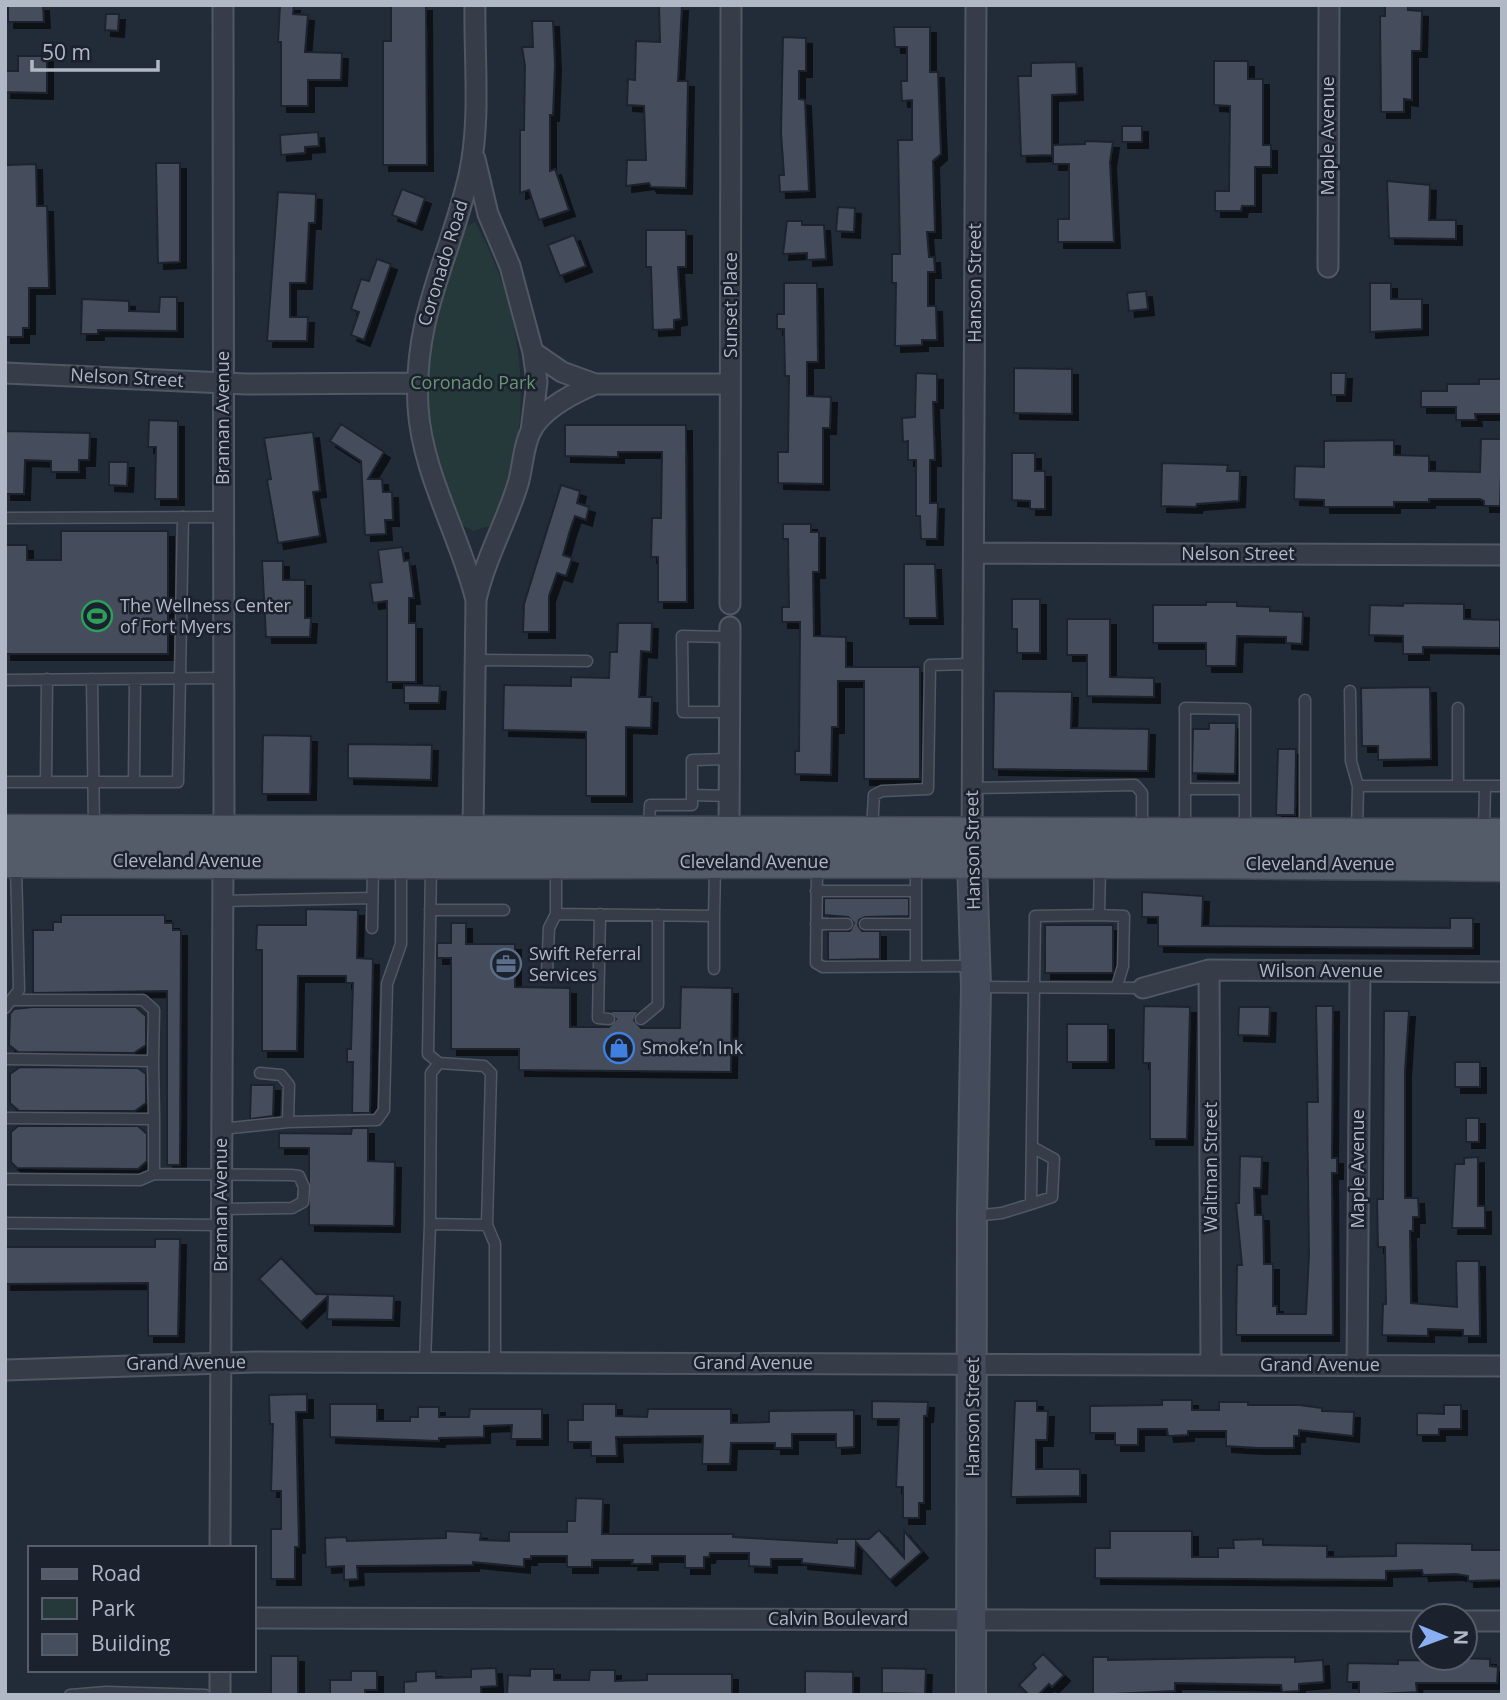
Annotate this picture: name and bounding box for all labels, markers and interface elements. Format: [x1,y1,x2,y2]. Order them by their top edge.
scale bar [32,28,158,72]
text: 50 m [42,38,91,66]
street label: Maple Avenue [1315,76,1339,196]
street label: Coronado Road [411,197,473,329]
street label: Hanson Street [962,223,986,343]
street label: Sunset Place [718,252,742,358]
street label: Braman Avenue [210,351,234,485]
street label: Nelson Street [70,362,184,392]
park label: Coronado Park [410,370,536,394]
street label: Nelson Street [1181,541,1295,565]
place label: The Wellness Center of Fort Myers [120,593,292,638]
sports icon: The Wellness Center of Fort Myers [80,599,114,633]
street label: Hanson Street [959,790,985,910]
street label: Cleveland Avenue [112,848,262,872]
street label: Cleveland Avenue [679,849,829,873]
street label: Cleveland Avenue [1245,851,1395,875]
place label: Swift Referral Services [529,941,641,986]
office icon: Swift Referral Services [489,947,523,981]
street label: Wilson Avenue [1259,958,1383,982]
shop icon: Smoke’n Ink [602,1031,636,1065]
place label: Smoke’n Ink [642,1035,744,1059]
street label: Waltman Street [1198,1102,1222,1232]
street label: Maple Avenue [1345,1109,1369,1229]
street label: Braman Avenue [208,1138,232,1272]
street label: Grand Avenue [126,1349,246,1375]
street label: Grand Avenue [693,1350,813,1374]
street label: Grand Avenue [1260,1352,1380,1376]
street label: Hanson Street [960,1357,984,1477]
legend [28,1546,256,1672]
text: Road [91,1559,141,1587]
text: Park [91,1594,135,1622]
north arrow [1409,1602,1479,1672]
street label: Calvin Boulevard [768,1606,908,1630]
text: Building [91,1629,170,1657]
text: N [1448,1629,1474,1645]

